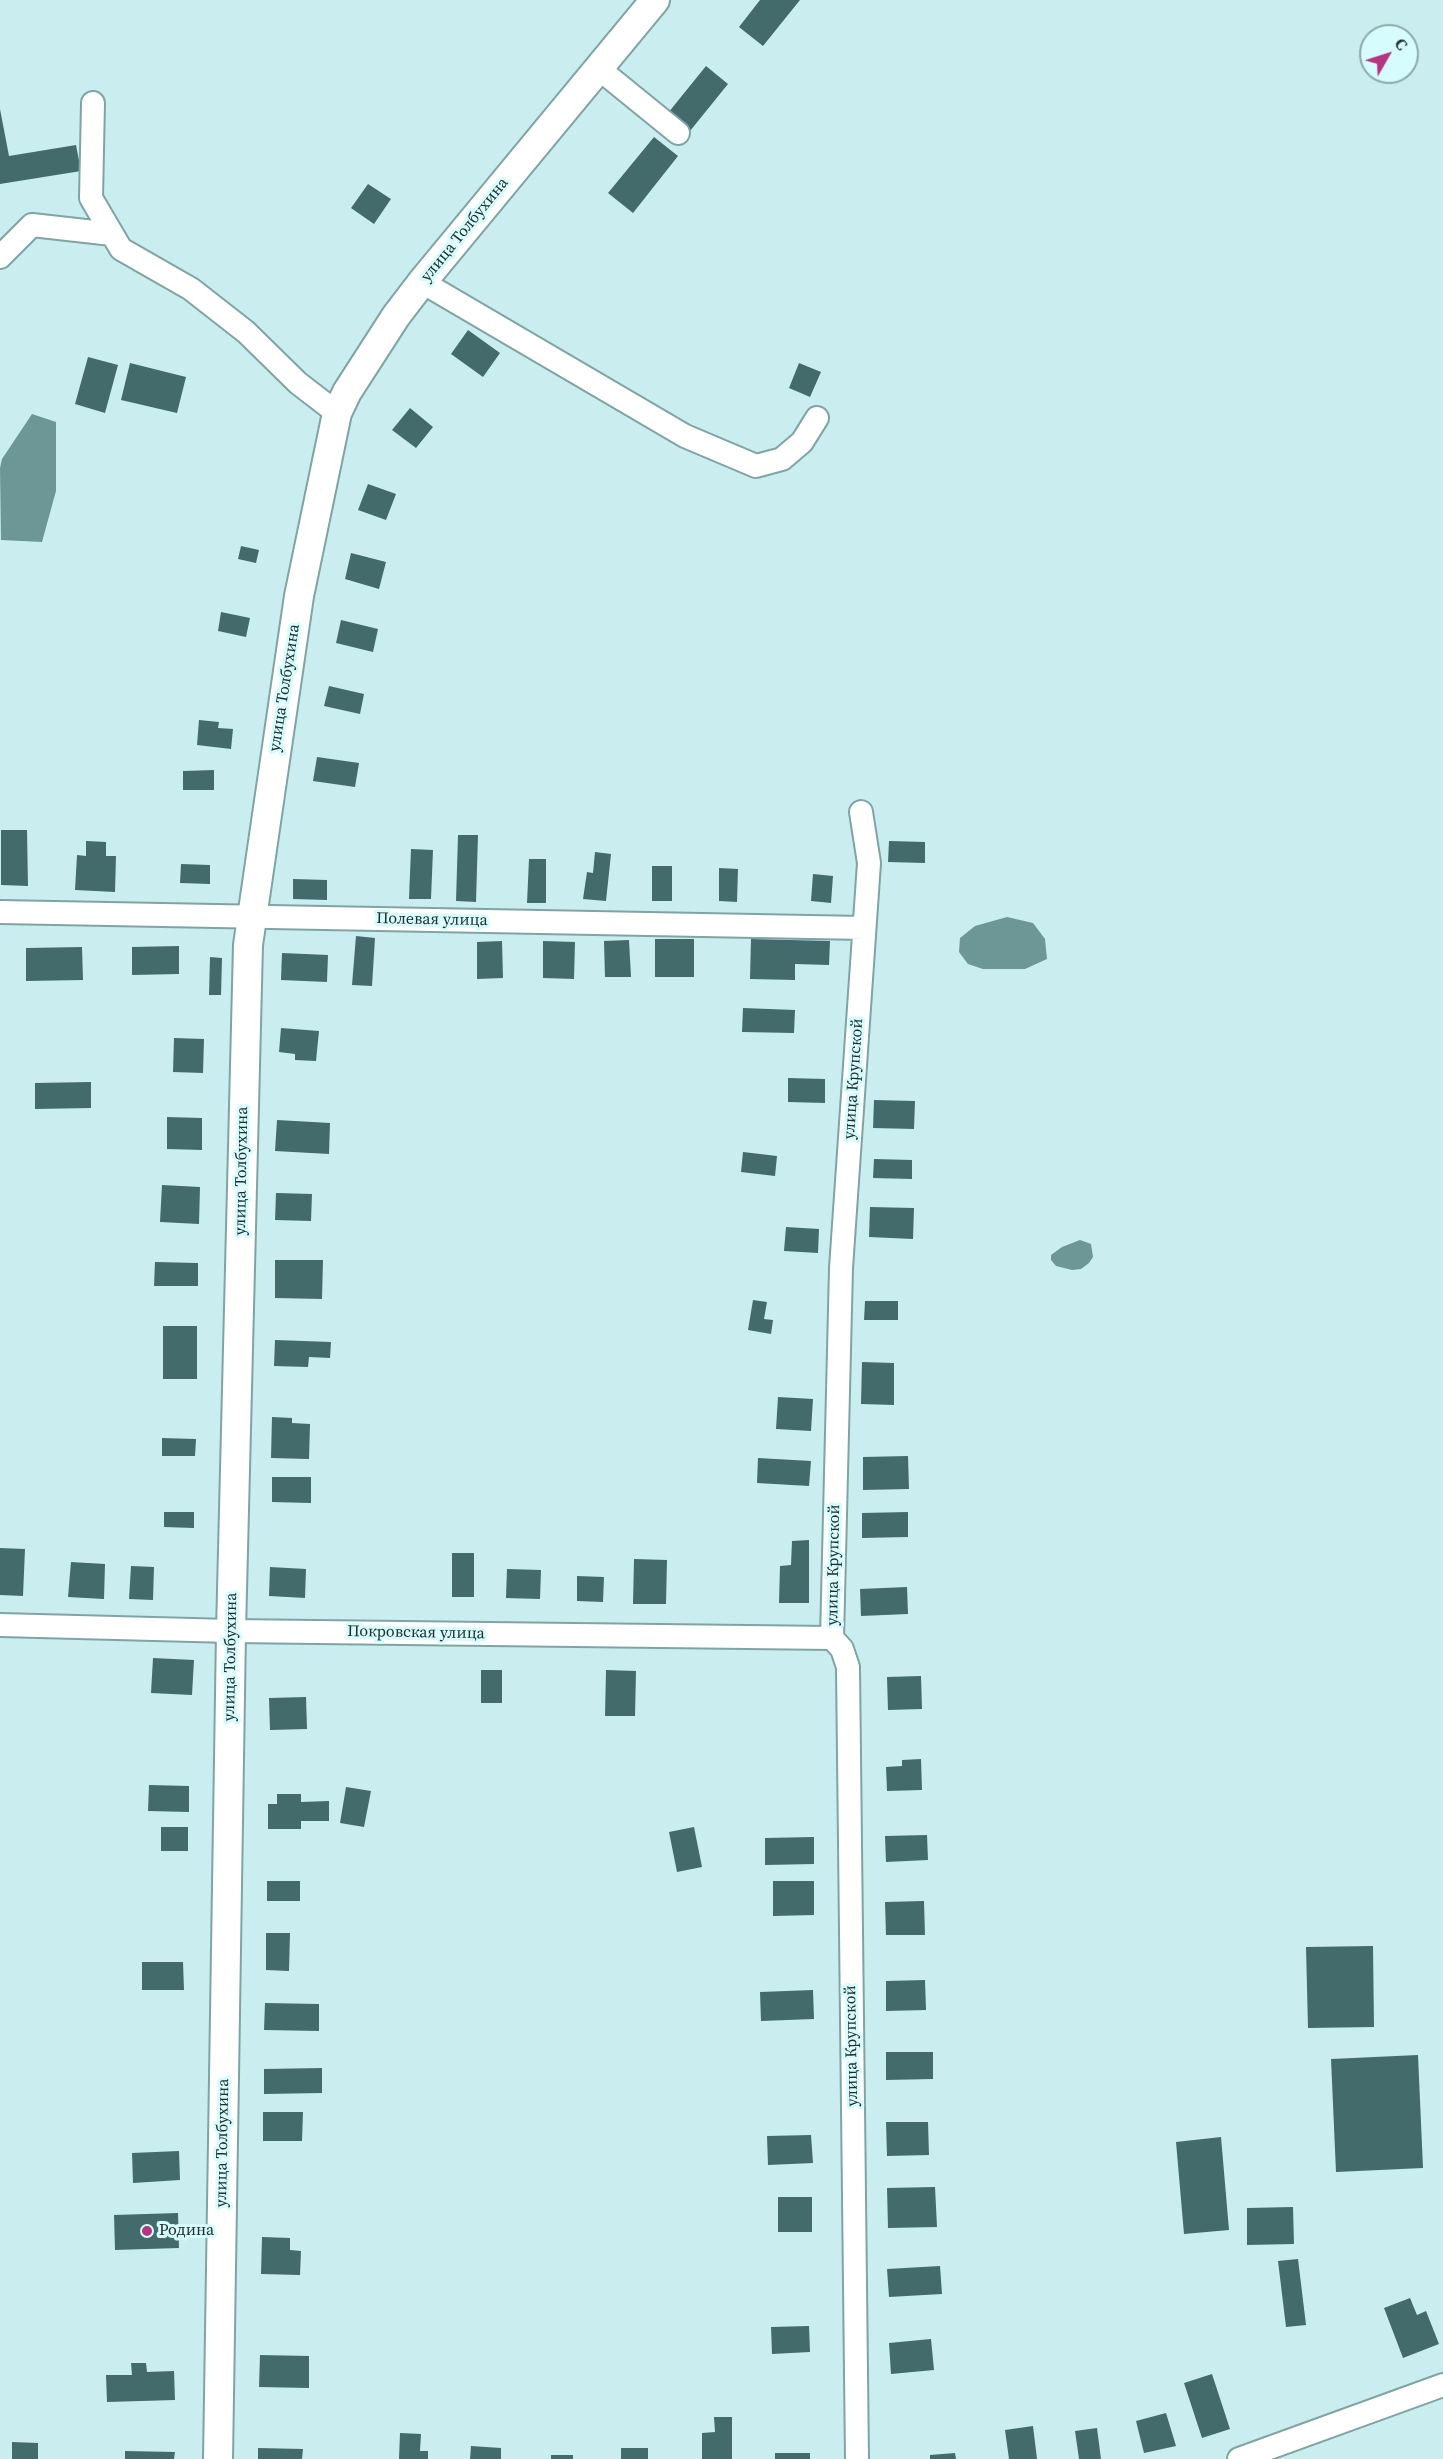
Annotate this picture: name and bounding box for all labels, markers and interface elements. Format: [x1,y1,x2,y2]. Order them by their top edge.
north arrow [1359,24,1419,84]
text: С [1390,33,1413,55]
street label: улица Толбухина [417,174,513,286]
street label: улица Толбухина [265,623,305,753]
street label: Полевая улица [376,909,488,931]
street label: улица Крупской [840,1018,868,1140]
street label: улица Толбухина [231,1106,253,1236]
street label: улица Крупской [823,1504,845,1626]
street label: улица Толбухина [220,1592,242,1722]
street label: Покровская улица [347,1622,485,1644]
street label: улица Крупской [841,1985,863,2107]
street label: улица Толбухина [212,2078,234,2208]
place label: Родина [159,2221,214,2241]
marker: Родина [140,2224,154,2238]

